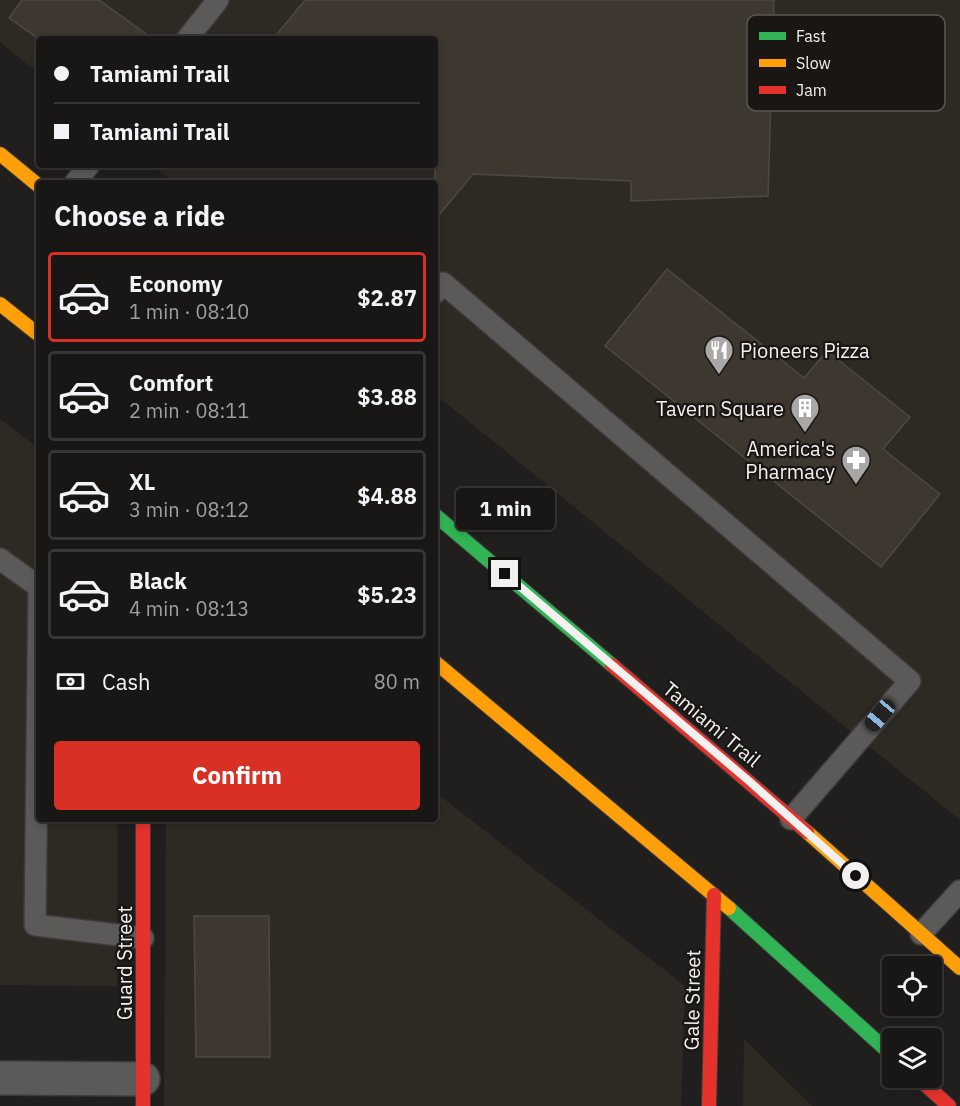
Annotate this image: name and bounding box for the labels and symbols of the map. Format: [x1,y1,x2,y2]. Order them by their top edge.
legend [747,15,945,111]
text: Fast [796,26,826,46]
text: Slow [796,53,831,73]
text: Jam [796,80,827,100]
restaurant icon: Pioneers Pizza [703,334,735,376]
place label: Pioneers Pizza [740,337,870,364]
building icon: Tavern Square [789,392,821,434]
place label: Tavern Square [656,395,784,422]
place label: America's Pharmacy [745,435,835,485]
pharmacy icon: America's Pharmacy [840,444,872,486]
callout: 1 min [456,487,554,529]
route end [491,560,518,587]
street label: Tamiami Trail [657,675,767,773]
car [862,695,898,735]
route start [842,862,869,889]
street label: Guard Street [111,906,138,1020]
street label: Gale Street [678,949,706,1051]

